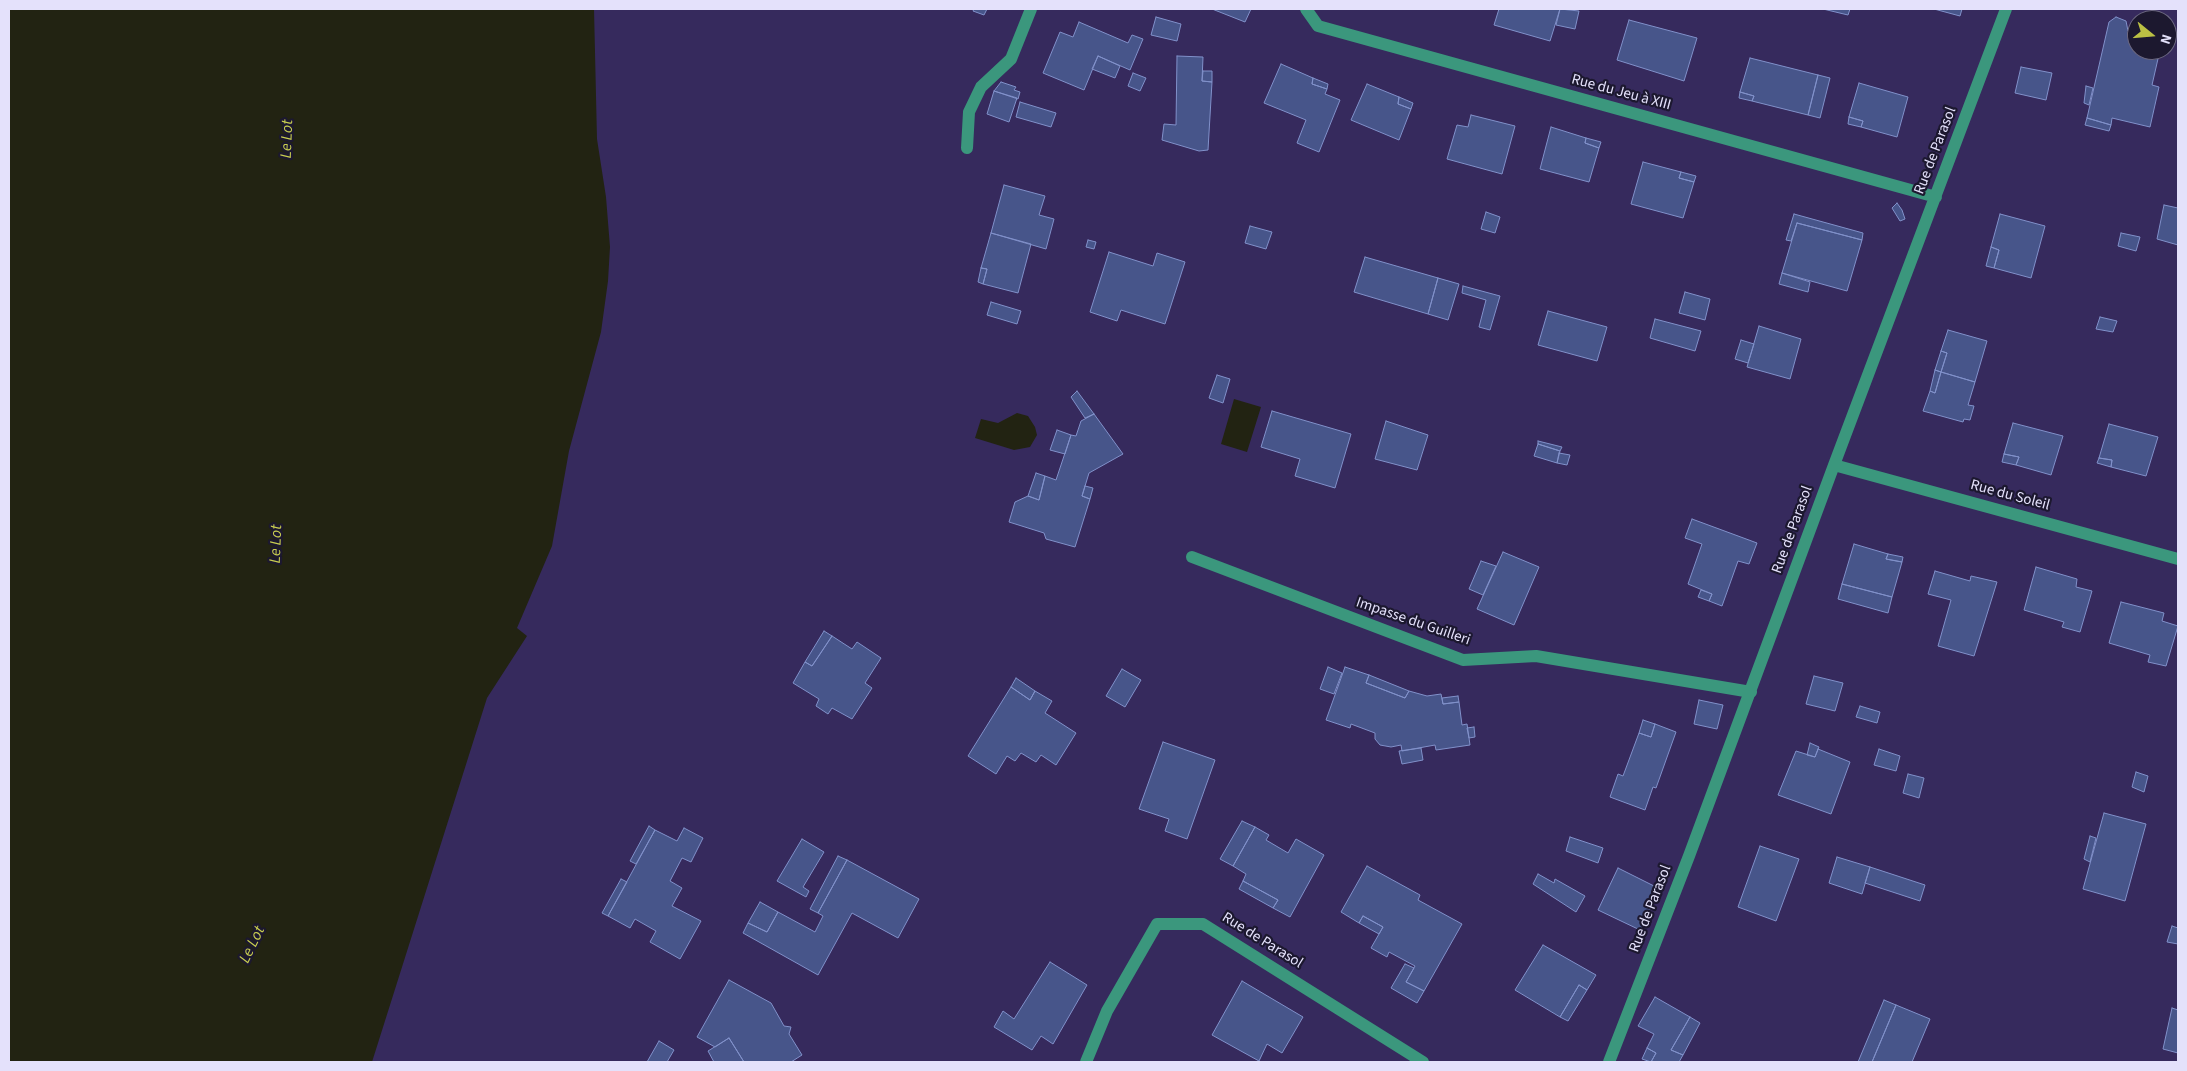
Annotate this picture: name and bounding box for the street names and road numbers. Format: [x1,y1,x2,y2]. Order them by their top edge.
street label: Rue du Jeu à XIII [1569,71,1673,115]
street label: Rue de Parasol [1911,105,1961,197]
street label: Rue du Soleil [1968,477,2052,515]
street label: Rue de Parasol [1769,484,1817,576]
street label: Impasse du Guilleri [1354,594,1472,650]
street label: Rue de Parasol [1626,863,1676,955]
street label: Rue de Parasol [1218,909,1306,973]

